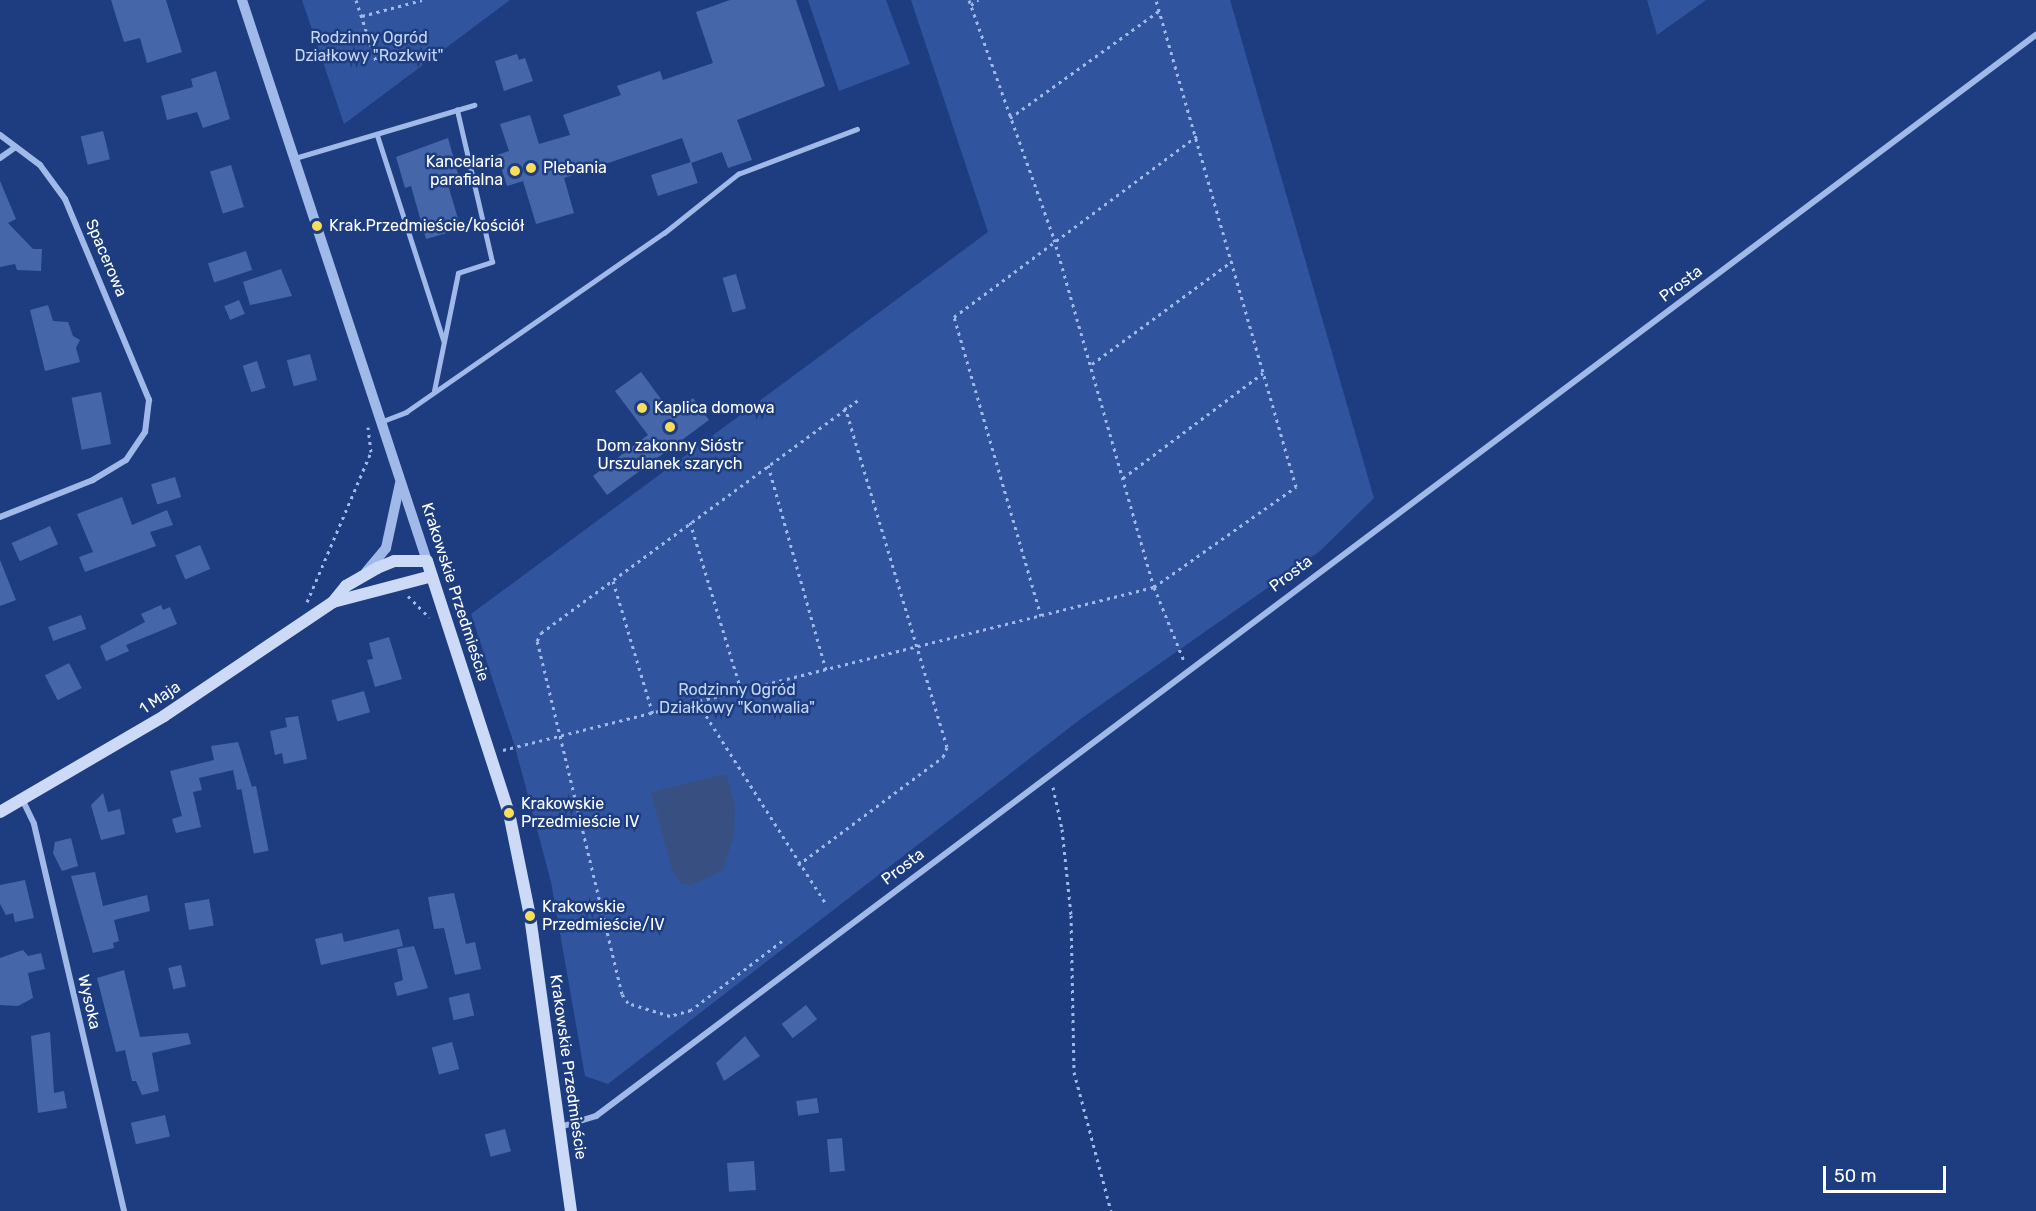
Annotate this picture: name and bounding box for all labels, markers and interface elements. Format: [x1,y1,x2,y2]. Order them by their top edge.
park label: Rodzinny Ogród Działkowy "Rozkwit" [294,28,444,66]
place label: Kancelaria parafialna [426,152,503,190]
place label: Plebania [543,158,607,178]
marker: Plebania [524,161,538,175]
marker: Kancelaria parafialna [508,164,522,178]
street label: Spacerowa [81,216,131,300]
place label: Krak.Przedmieście/kościół [329,216,524,236]
marker: Krak.Przedmieście/kościół [310,219,324,233]
street label: Prosta [1656,262,1706,306]
place label: Kaplica domowa [654,398,775,418]
marker: Kaplica domowa [635,401,649,415]
marker: Dom zakonny Sióstr Urszulanek szarych [663,420,677,434]
place label: Dom zakonny Sióstr Urszulanek szarych [596,436,744,474]
street label: Krakowskie Przedmieście [417,500,493,684]
street label: Prosta [1266,552,1316,596]
street label: 1 Maja [136,677,184,719]
park label: Rodzinny Ogród Działkowy "Konwalia" [659,680,815,718]
place label: Krakowskie Przedmieście IV [521,794,640,832]
marker: Krakowskie Przedmieście IV [502,806,516,820]
street label: Prosta [878,845,928,889]
place label: Krakowskie Przedmieście/IV [542,897,665,935]
marker: Krakowskie Przedmieście/IV [523,909,537,923]
street label: Wysoka [73,973,105,1031]
street label: Krakowskie Przedmieście [545,973,591,1161]
scale bar [1826,1154,1949,1192]
text: 50 m [1834,1165,1877,1187]

